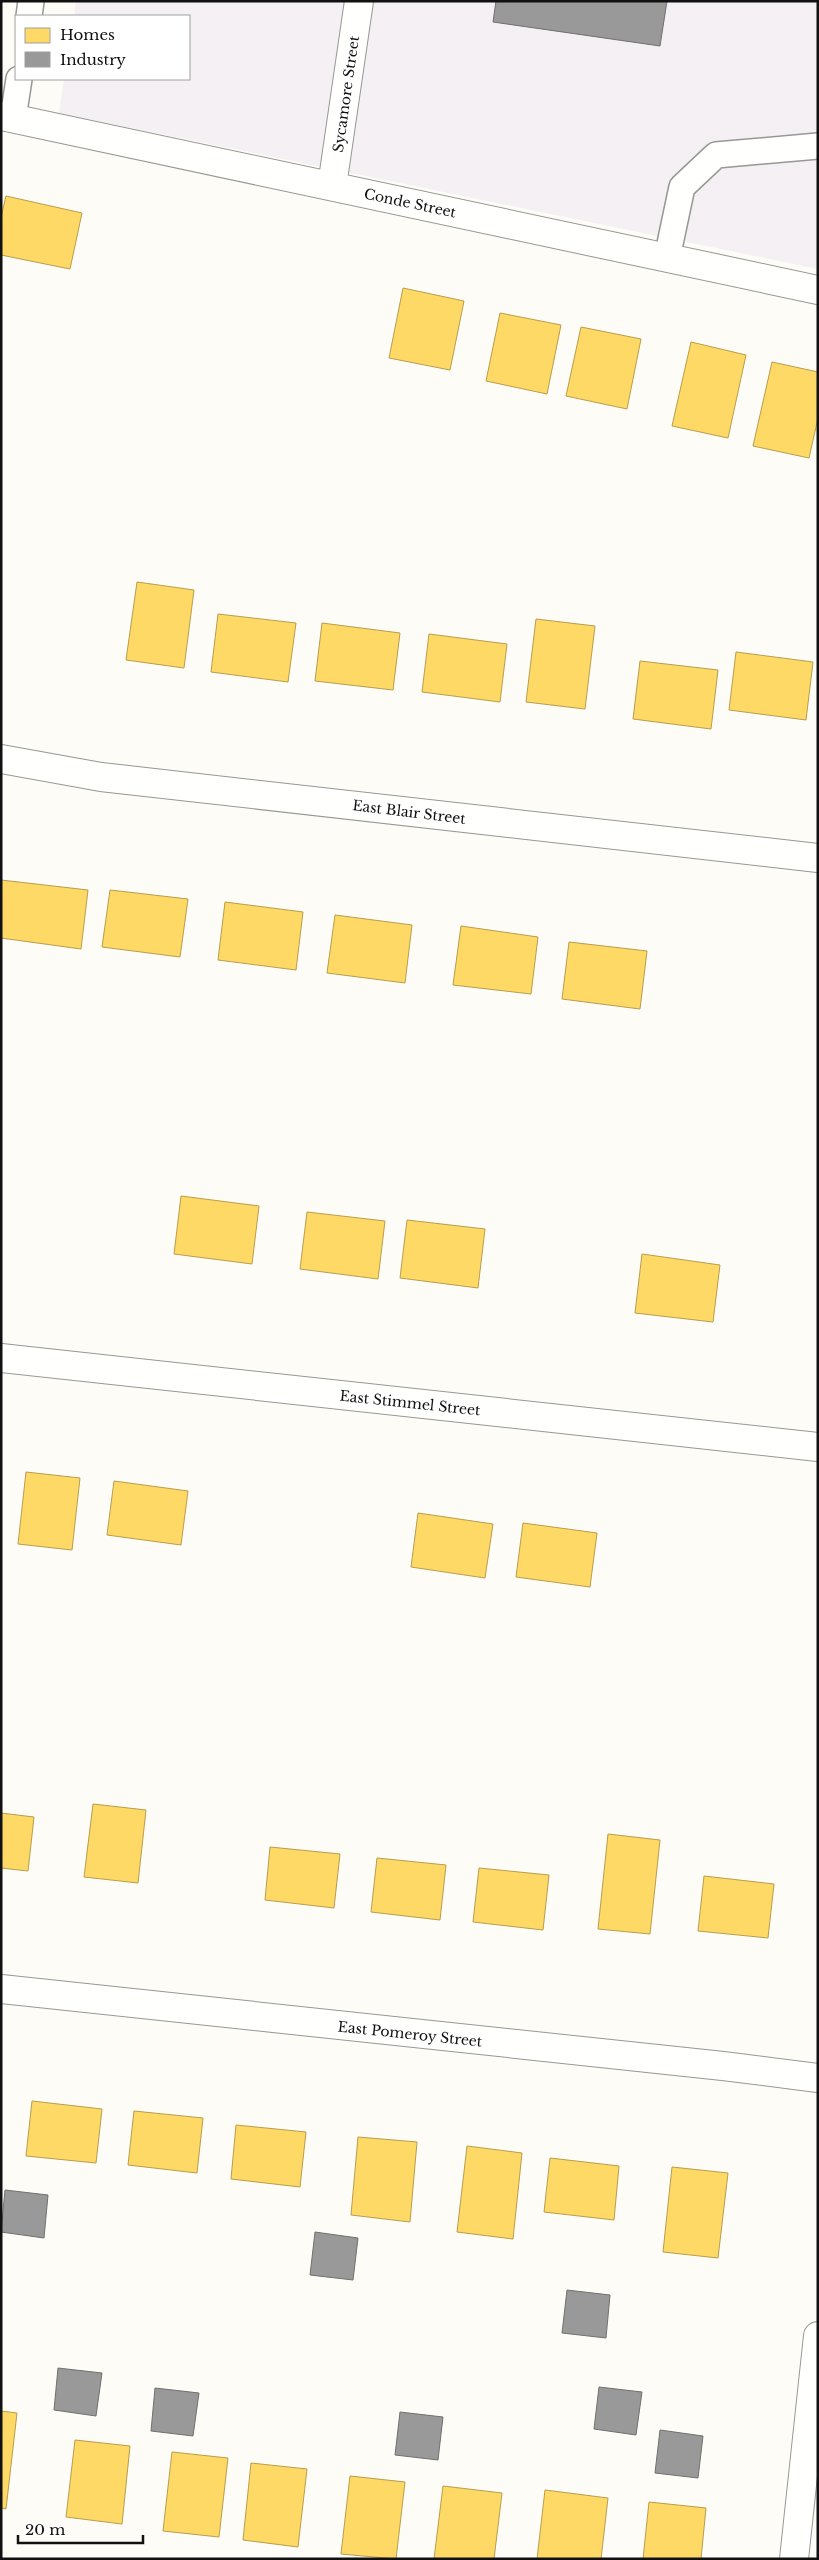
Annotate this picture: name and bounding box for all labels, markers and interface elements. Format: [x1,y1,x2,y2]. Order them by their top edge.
legend [15,15,190,80]
text: Homes [60,25,115,44]
street label: Sycamore Street [329,34,363,153]
text: Industry [60,50,126,69]
street label: Conde Street [362,184,458,222]
street label: East Blair Street [351,796,467,828]
street label: East Stimmel Street [339,1387,482,1419]
street label: East Pomeroy Street [337,2017,484,2051]
scale bar [18,2512,142,2544]
text: 20 m [25,2520,65,2539]

